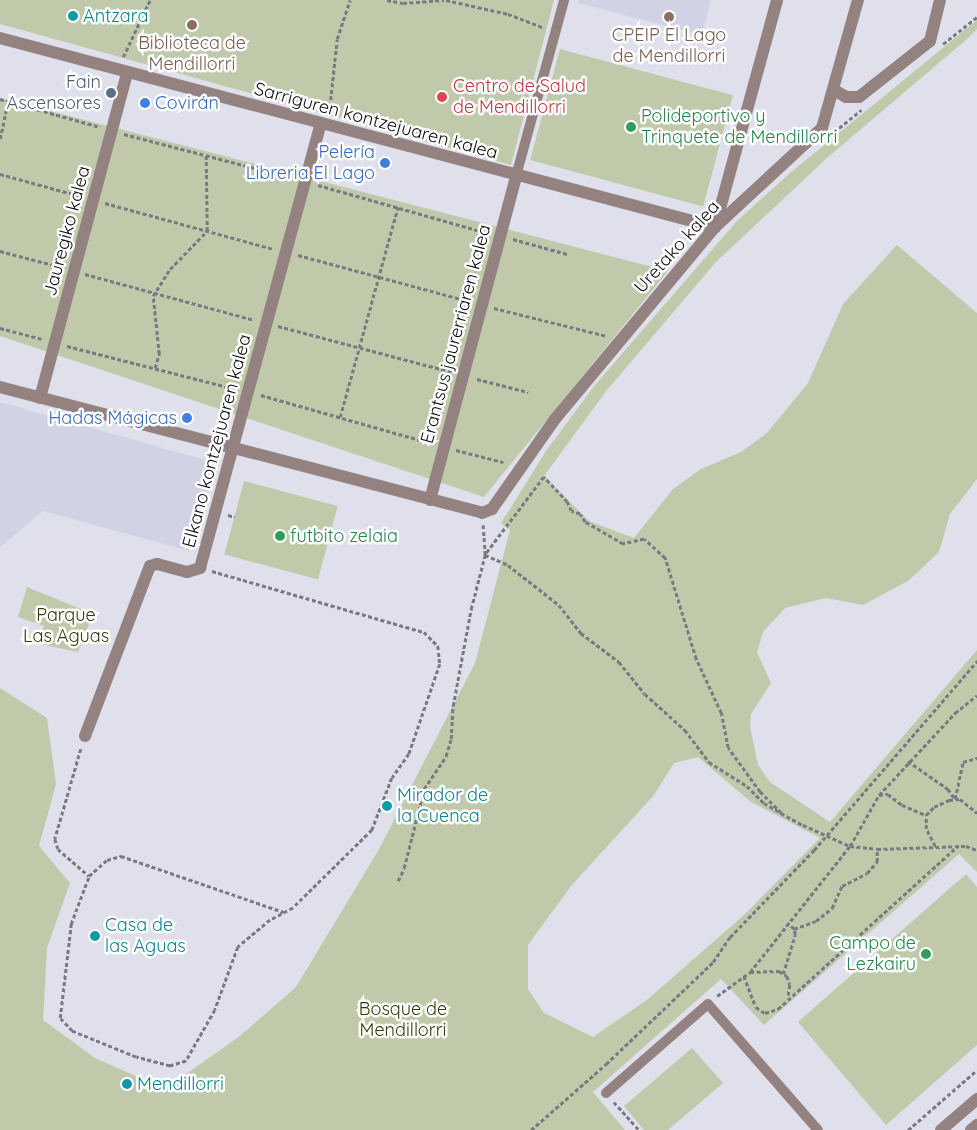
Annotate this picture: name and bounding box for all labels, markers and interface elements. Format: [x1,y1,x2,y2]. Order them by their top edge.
place label: Antzara [83,5,148,27]
marker: Antzara [67,10,79,22]
marker: CPEIP El Lago de Mendillorri [663,11,675,23]
marker: Biblioteca de Mendillorri [186,19,198,31]
place label: CPEIP El Lago de Mendillorri [612,25,726,68]
place label: Biblioteca de Mendillorri [138,33,246,76]
place label: Fain Ascensores [7,72,101,115]
place label: Centro de Salud de Mendillorri [453,76,586,118]
street label: Sarriguren kontzejuaren kalea [252,78,500,164]
marker: Fain Ascensores [105,87,117,99]
marker: Centro de Salud de Mendillorri [435,90,449,104]
place label: Covirán [155,92,219,114]
marker: Covirán [139,97,151,109]
place label: Polideportivo y Trinquete de Mendillorri [641,106,837,148]
marker: Polideportivo y Trinquete de Mendillorri [625,121,637,133]
place label: Pelería Libreria El Lago [246,142,375,184]
marker: Pelería Libreria El Lago [379,157,391,169]
street label: Jauregiko kalea [39,164,95,298]
street label: Uretako kalea [630,196,724,298]
street label: Erantsus jaurerriaren kalea [416,222,496,446]
street label: Elkano kontzejuaren kalea [178,332,256,550]
place label: Hadas Mágicas [48,407,177,429]
marker: Hadas Mágicas [181,412,193,424]
place label: futbito zelaia [290,525,398,547]
marker: futbito zelaia [274,530,286,542]
park label: Parque Las Aguas [23,605,109,648]
place label: Mirador de la Cuenca [397,785,488,828]
marker: Mirador de la Cuenca [381,800,393,812]
place label: Casa de las Aguas [105,915,186,958]
marker: Casa de las Aguas [89,930,101,942]
place label: Campo de Lezkairu [829,933,916,976]
marker: Campo de Lezkairu [920,948,932,960]
park label: Bosque de Mendillorri [359,999,447,1042]
place label: Mendillorri [137,1073,224,1095]
marker: Mendillorri [121,1078,133,1090]

